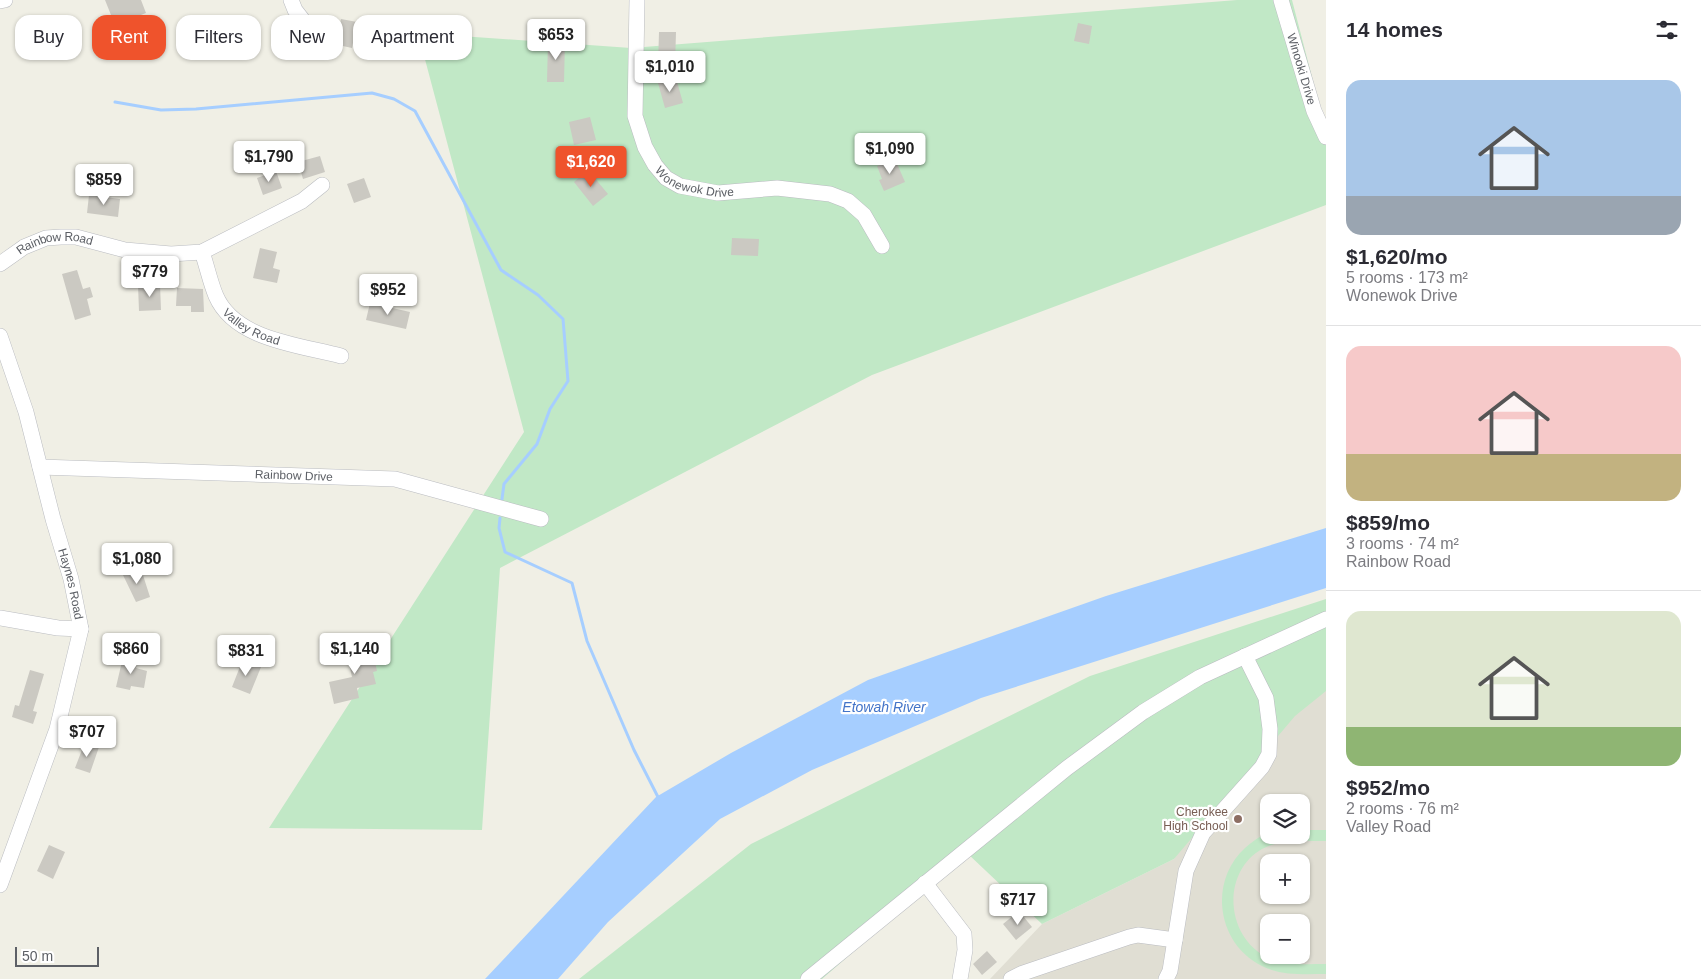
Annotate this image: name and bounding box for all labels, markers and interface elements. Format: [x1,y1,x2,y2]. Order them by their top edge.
chip: Buy [15,15,82,60]
chip: Rent [92,15,166,60]
chip: Filters [176,15,261,60]
chip: New [271,15,343,60]
chip: Apartment [353,15,472,60]
icon: filters [1653,16,1681,44]
pin: $653 [526,18,586,61]
text: 14 homes [1346,18,1443,41]
text: $653 [538,26,574,43]
street label: Winooki Drive [1284,32,1319,107]
pin: $1,010 [629,51,711,93]
text: $1,010 [646,58,694,75]
icon: home [1469,113,1559,203]
pin: $1,090 [849,132,931,175]
pin: $1,790 [228,140,310,183]
text: $1,090 [866,140,914,157]
pin: $1,620 [550,146,632,188]
text: $1,790 [245,148,293,165]
text: $1,620 [567,153,615,170]
street label: Wonewok Drive [652,163,735,200]
pin: $859 [74,164,134,206]
text: $859 [86,171,122,188]
street label: Rainbow Road [14,230,94,257]
text: $1,620/mo [1346,245,1448,268]
pin: $779 [120,256,180,298]
text: $779 [132,263,168,280]
text: 5 rooms · 173 m² [1346,269,1468,286]
pin: $952 [358,274,418,316]
text: $952 [370,281,406,298]
text: Wonewok Drive [1346,287,1458,304]
street label: Valley Road [220,306,282,348]
icon: home [1469,378,1559,468]
street label: Rainbow Drive [255,467,333,484]
text: $859/mo [1346,511,1430,534]
text: 3 rooms · 74 m² [1346,535,1459,552]
pin: $1,080 [96,542,178,585]
street label: Haynes Road [55,547,86,621]
text: $1,080 [113,550,161,567]
text: Rainbow Road [1346,553,1451,570]
pin: $860 [101,632,161,675]
pin: $1,140 [314,632,396,675]
pin: $831 [216,634,276,677]
text: $860 [113,640,149,657]
text: $1,140 [331,640,379,657]
text: $831 [228,642,264,659]
icon: home [1469,643,1559,733]
water label: Etowah River [842,699,927,715]
pin: $707 [57,716,117,758]
text: $707 [69,723,105,740]
text: $952/mo [1346,776,1430,799]
map controls [1260,794,1310,964]
button: layers [1260,794,1310,844]
text: 2 rooms · 76 m² [1346,800,1459,817]
place label: Cherokee High School [1163,805,1228,833]
marker: Cherokee High School [1232,813,1244,825]
text: Valley Road [1346,818,1431,835]
button: + [1260,854,1310,904]
pin: $717 [988,884,1048,926]
text: $717 [1000,891,1036,908]
button: − [1260,914,1310,964]
scale bar [15,944,99,967]
text: 50 m [22,948,53,964]

